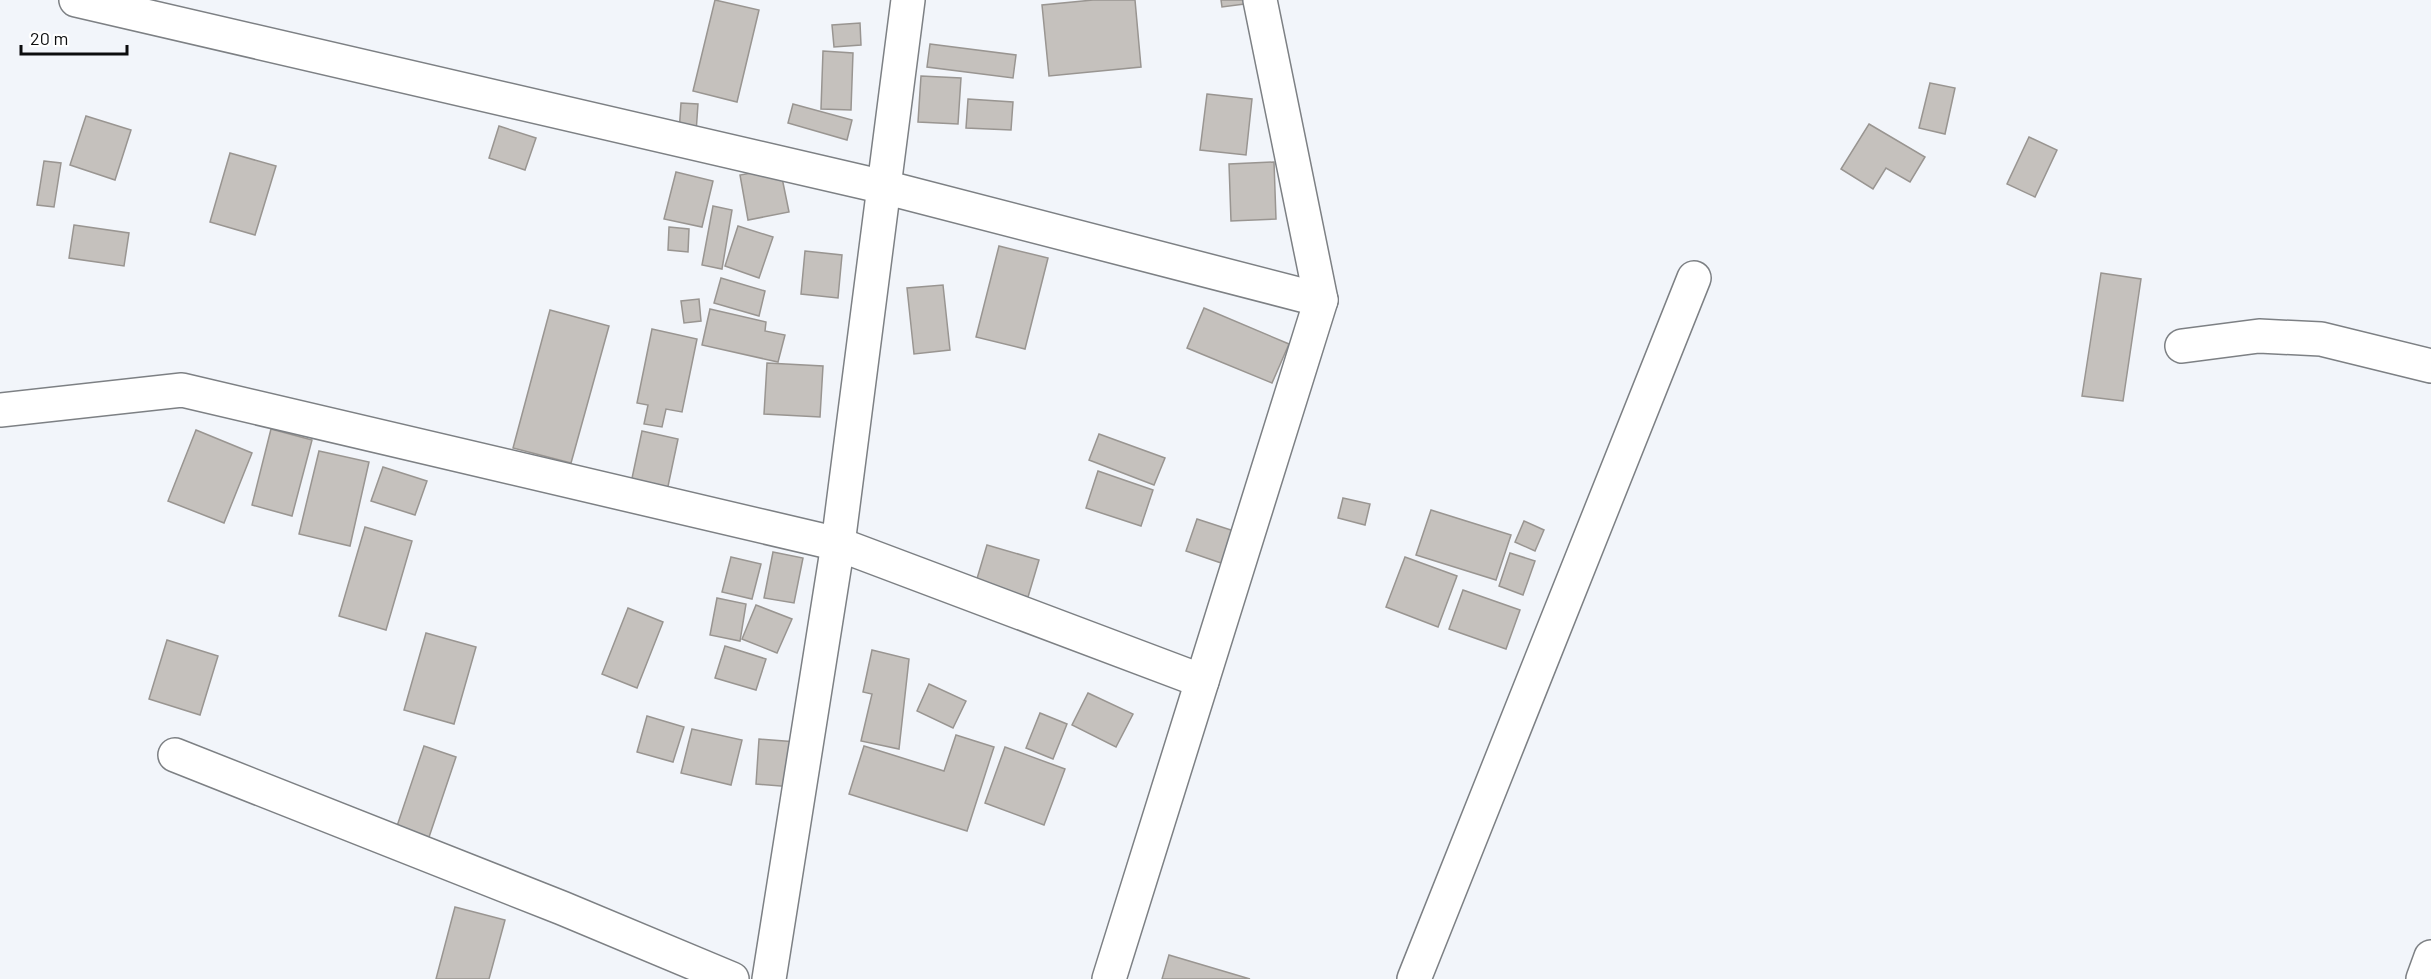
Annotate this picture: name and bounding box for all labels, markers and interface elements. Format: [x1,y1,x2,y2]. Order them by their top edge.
scale bar [21,18,128,56]
text: 20 m [30,27,68,49]

